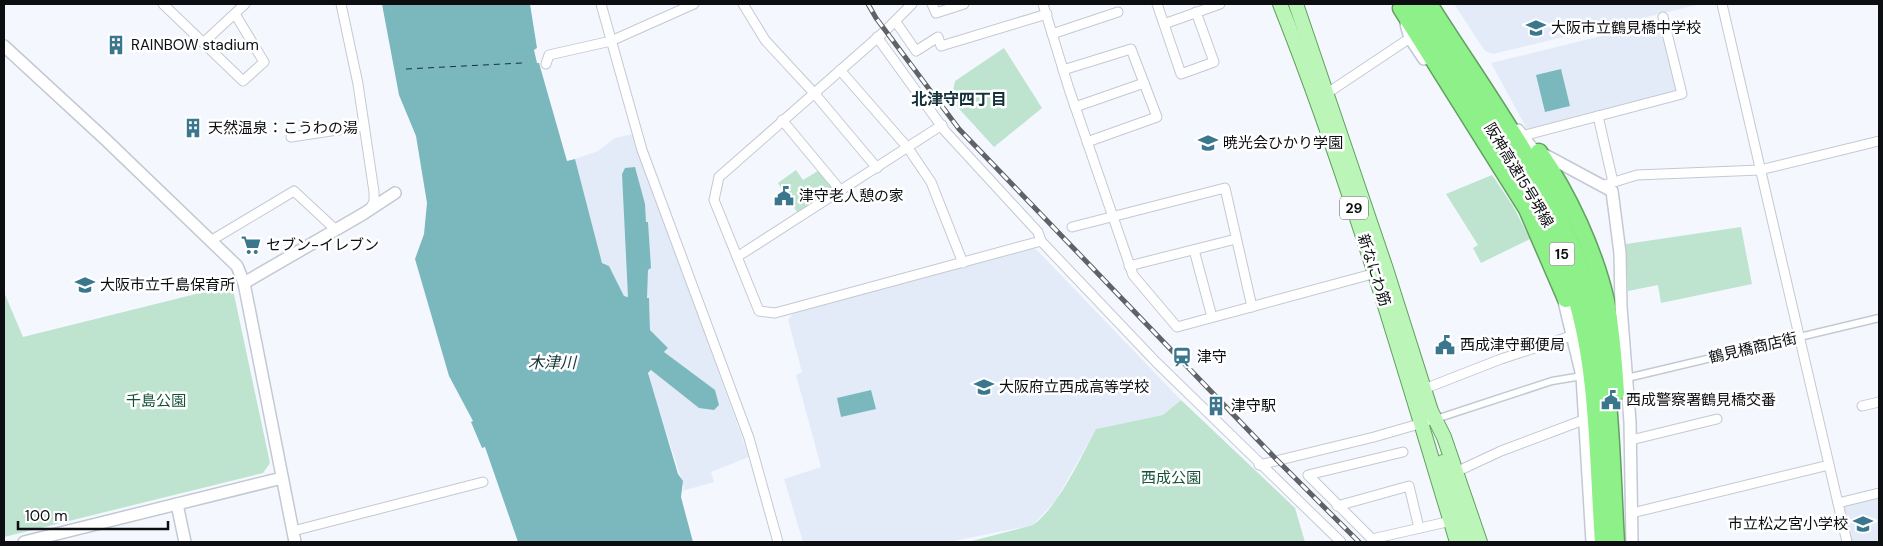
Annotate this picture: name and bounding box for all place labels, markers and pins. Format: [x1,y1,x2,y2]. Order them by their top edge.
school or university icon: 大阪市立鶴見橋中学校 [1525,17,1547,39]
place label: 大阪市立鶴見橋中学校 [1551,18,1701,38]
building icon: RAINBOW stadium [105,34,127,56]
place label: RAINBOW stadium [131,35,259,55]
building icon: 天然温泉：こうわの湯 [182,117,204,139]
place label: 天然温泉：こうわの湯 [208,118,358,138]
school or university icon: 暁光会ひかり学園 [1197,132,1219,154]
place label: 暁光会ひかり学園 [1223,133,1343,153]
public building icon: 津守老人憩の家 [773,185,795,207]
place label: 津守老人憩の家 [799,186,904,206]
supermarket icon: セブン-イレブン [240,234,262,256]
place label: セブン-イレブン [266,235,379,255]
school or university icon: 大阪市立千島保育所 [74,274,96,296]
place label: 大阪市立千島保育所 [100,275,235,295]
public building icon: 西成津守郵便局 [1434,334,1456,356]
place label: 西成津守郵便局 [1460,335,1565,355]
station icon: 津守 [1171,346,1193,368]
place label: 津守 [1197,347,1227,367]
school or university icon: 大阪府立西成高等学校 [973,376,995,398]
place label: 大阪府立西成高等学校 [999,377,1149,397]
public building icon: 西成警察署鶴見橋交番 [1600,389,1622,411]
place label: 西成警察署鶴見橋交番 [1626,390,1776,410]
building icon: 津守駅 [1205,395,1227,417]
place label: 津守駅 [1231,396,1276,416]
school or university icon: 市立松之宮小学校 [1852,513,1874,535]
place label: 市立松之宮小学校 [1728,514,1848,534]

